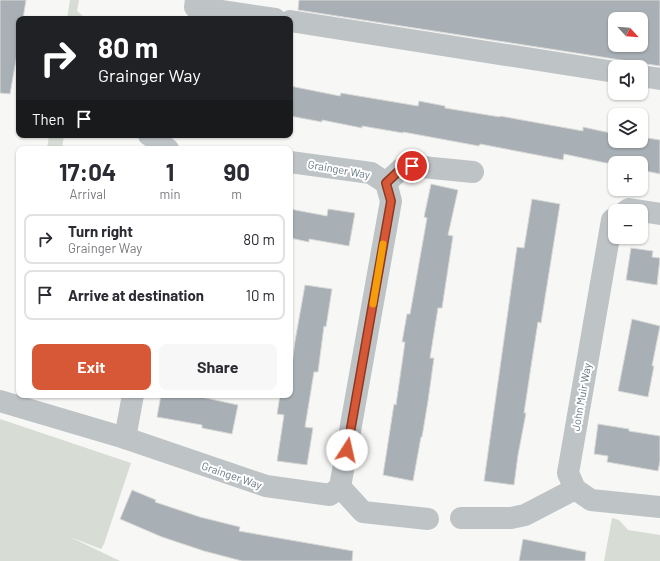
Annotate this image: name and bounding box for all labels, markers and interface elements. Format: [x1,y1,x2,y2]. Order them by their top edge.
north arrow [608,12,648,52]
map controls [608,12,648,244]
text: 80 m [98,30,158,64]
icon: right [32,32,84,84]
button: sound [608,60,648,100]
text: Grainger Way [98,64,201,86]
icon: arrive [73,108,95,130]
button: layers [608,108,648,148]
text: Then [32,110,65,128]
pin [395,149,429,183]
icon: arrive [401,155,423,177]
button: + [608,156,648,196]
text: 17:04 [59,157,116,186]
text: 1 [166,157,174,186]
text: 90 [224,157,250,186]
street label: Grainger Way [307,157,371,181]
text: Arrival [70,186,106,202]
text: min [159,186,180,202]
text: m [231,186,242,202]
button: − [608,204,648,244]
text: Turn right [68,222,133,240]
icon: right [34,228,56,250]
text: 80 m [243,230,275,248]
text: Grainger Way [68,240,142,256]
icon: arrive [34,284,56,306]
text: Arrive at destination [68,286,204,304]
text: 10 m [246,286,275,304]
button: Exit [32,344,151,390]
button: Share [159,344,277,390]
street label: John Muir Way [569,362,593,432]
position arrow [326,429,368,471]
street label: Grainger Way [200,459,264,491]

